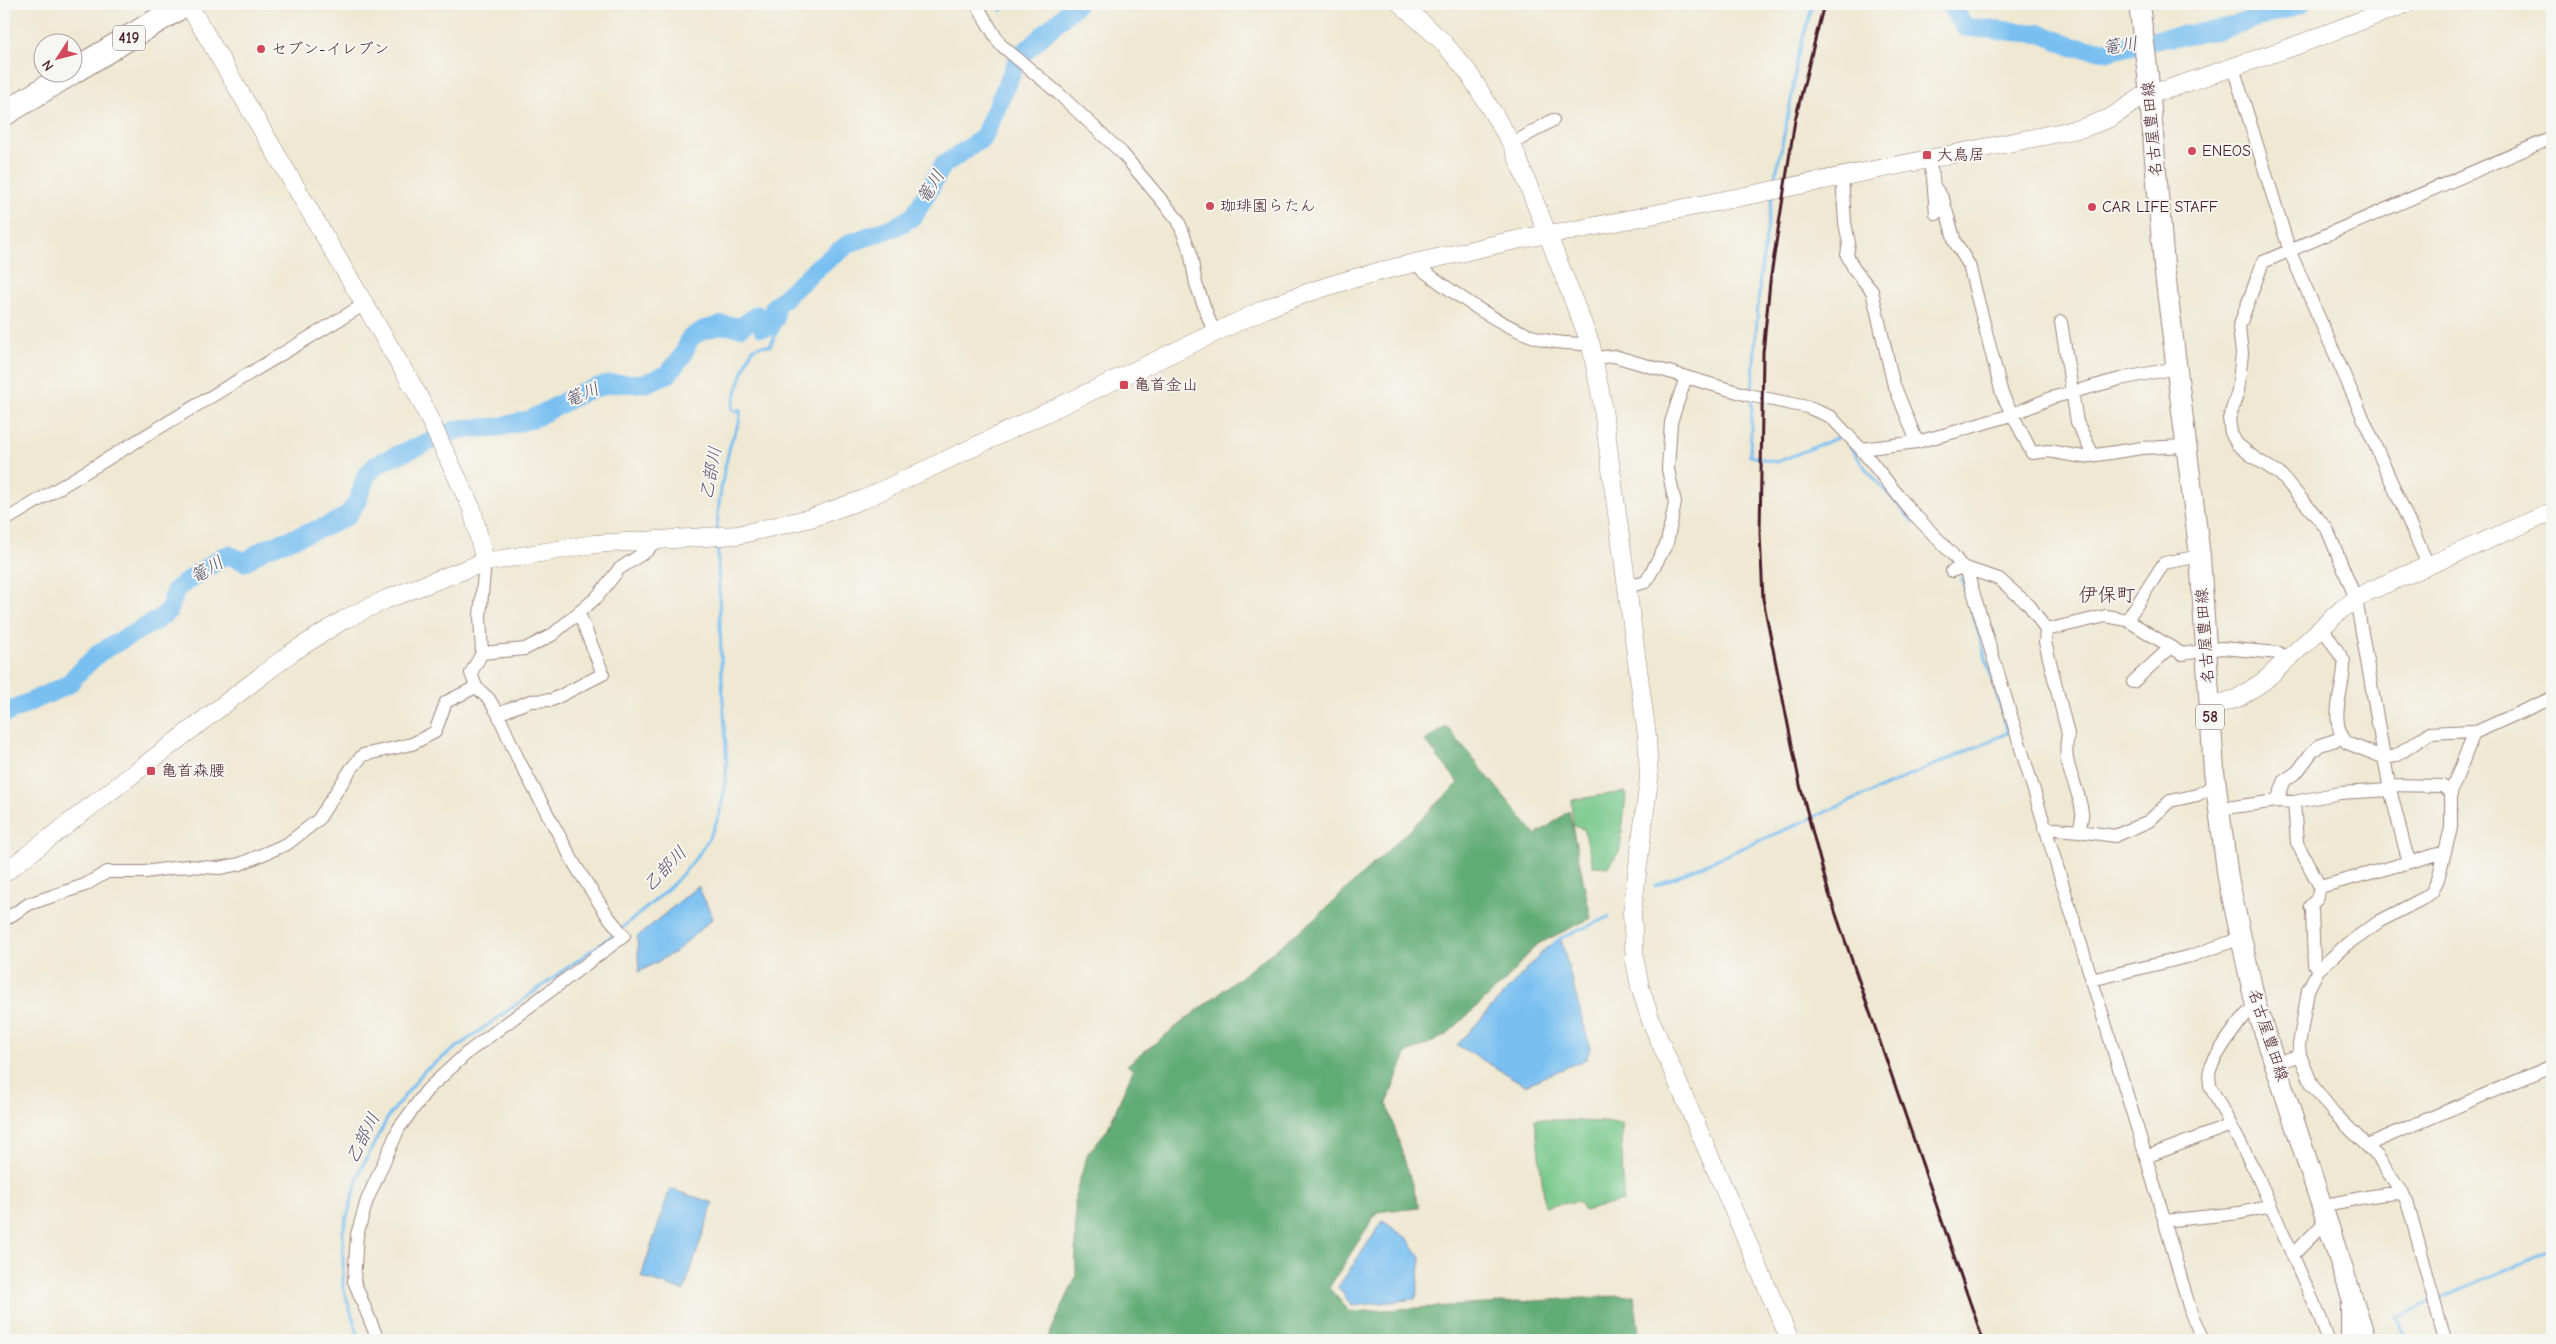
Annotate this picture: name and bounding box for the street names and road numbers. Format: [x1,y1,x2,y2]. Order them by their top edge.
road number: 419 [113,26,145,50]
street label: 名古屋豊田線 [2139,80,2165,178]
street label: 名古屋豊田線 [2193,587,2217,685]
road number: 58 [2196,704,2224,730]
street label: 名古屋豊田線 [2245,987,2291,1083]

